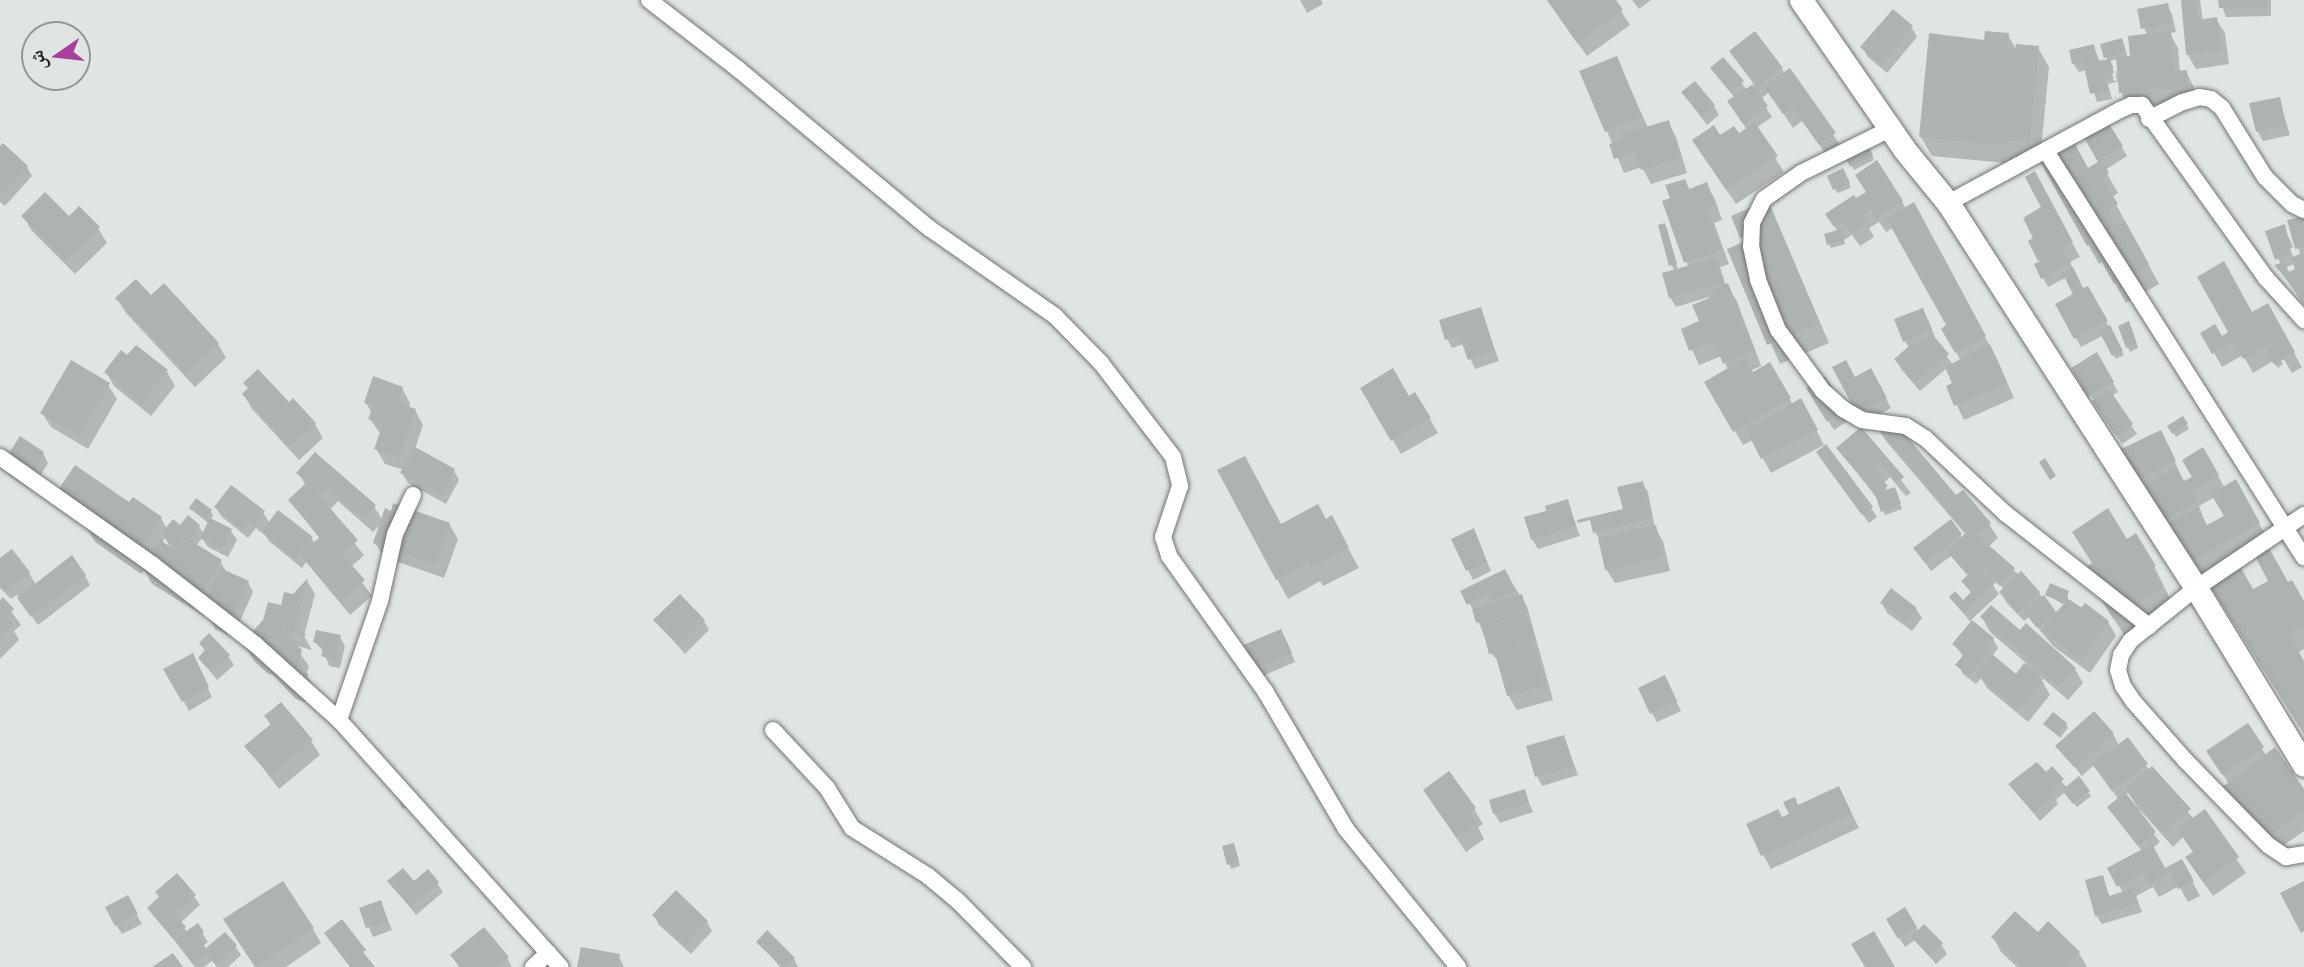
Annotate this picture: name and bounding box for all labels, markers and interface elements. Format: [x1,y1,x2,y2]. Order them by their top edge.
north arrow [21,21,91,91]
text: ش [24,48,51,73]

